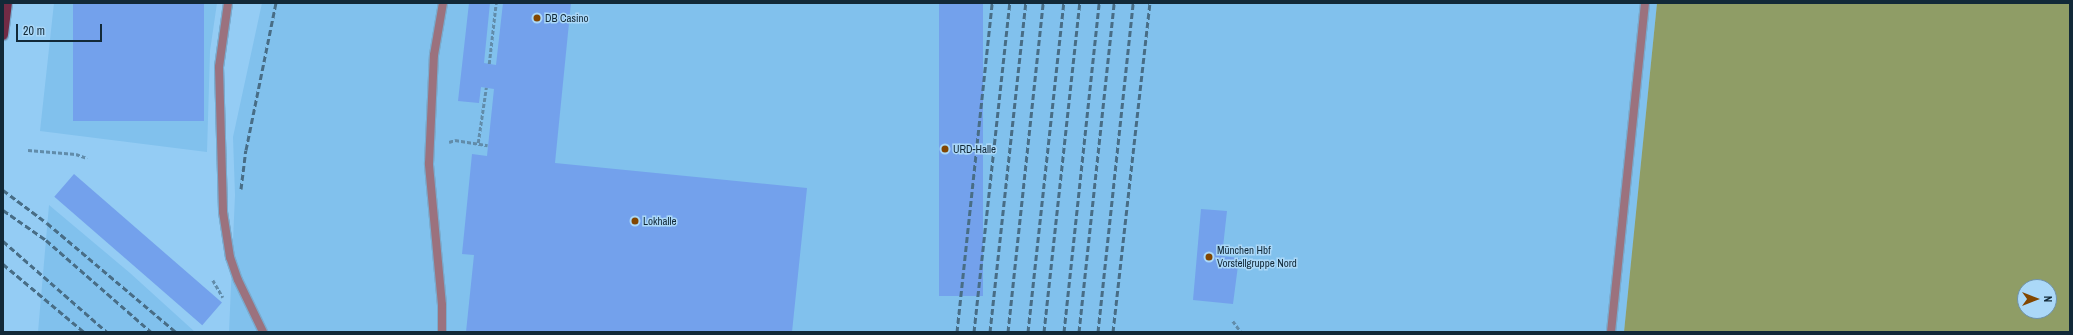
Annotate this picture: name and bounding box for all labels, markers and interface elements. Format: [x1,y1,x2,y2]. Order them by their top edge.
place label: DB Casino [545,11,589,25]
marker: DB Casino [532,13,542,23]
scale bar [18,16,104,42]
text: 20 m [23,23,45,39]
place label: URD-Halle [953,142,996,156]
marker: URD-Halle [940,144,950,154]
place label: Lokhalle [643,214,677,228]
marker: Lokhalle [630,216,640,226]
place label: München Hbf Vorstellgruppe Nord [1217,244,1297,270]
marker: München Hbf Vorstellgruppe Nord [1204,252,1214,262]
north arrow [2017,279,2057,319]
text: N [2041,296,2055,302]

